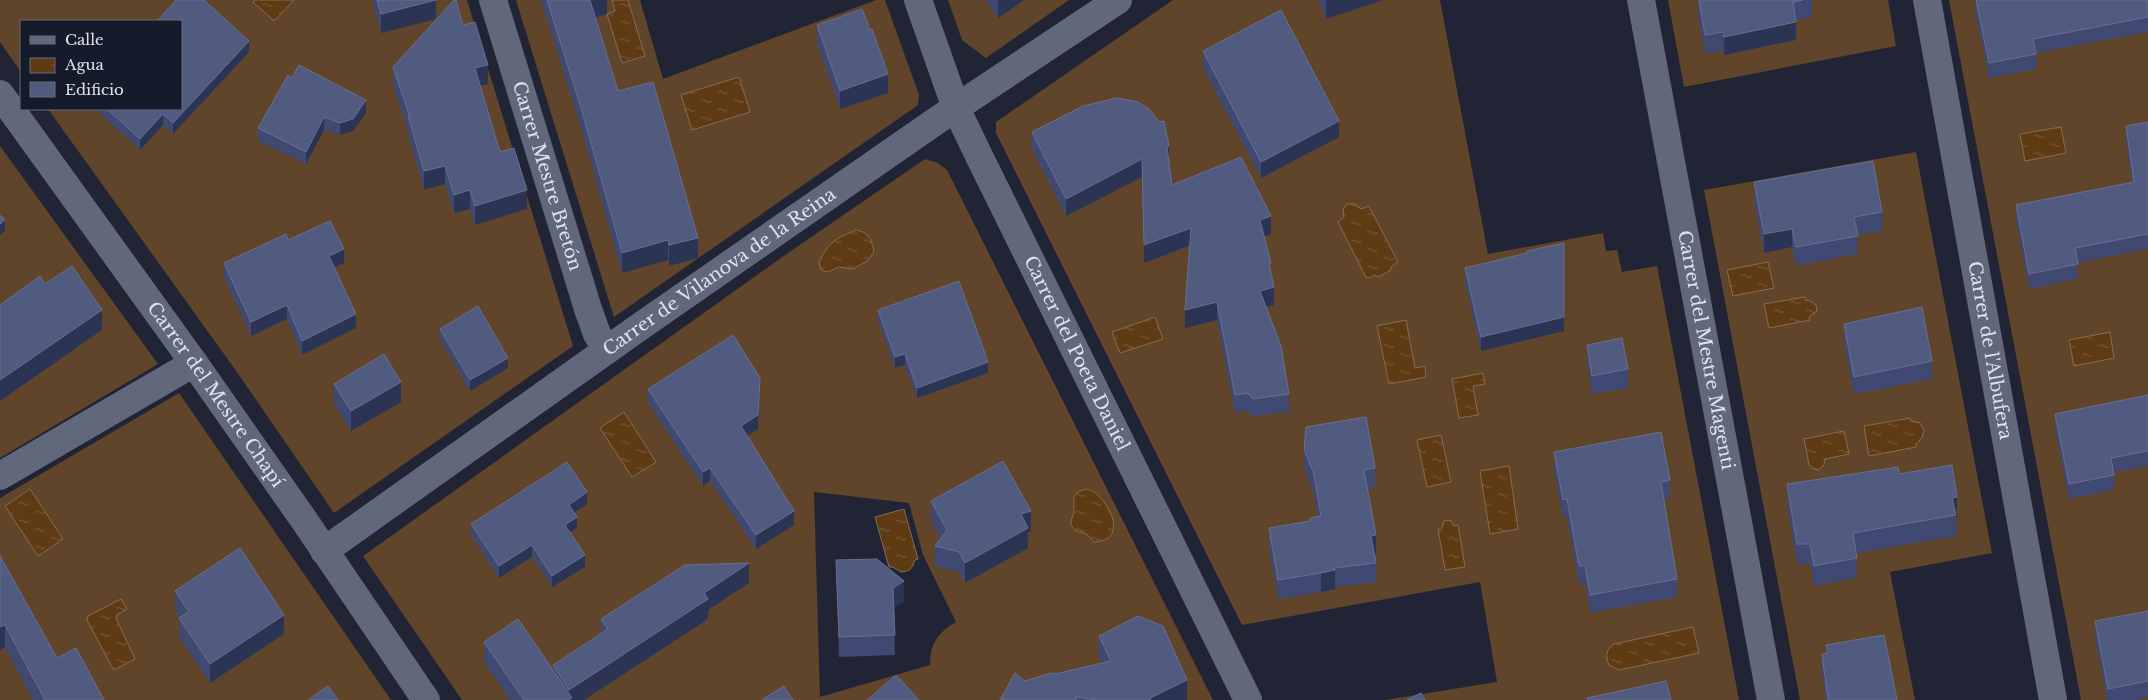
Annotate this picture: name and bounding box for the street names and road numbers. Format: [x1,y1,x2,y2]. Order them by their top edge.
street label: Carrer Mestre Bretón [508,79,587,273]
street label: Carrer de Vilanova de la Reina [599,183,840,360]
street label: Carrer del Mestre Magenti [1673,229,1739,471]
street label: Carrer del Poeta Daniel [1019,252,1134,455]
street label: Carrer de l'Albufera [1963,259,2017,441]
street label: Carrer del Mestre Chapí [143,298,289,492]

